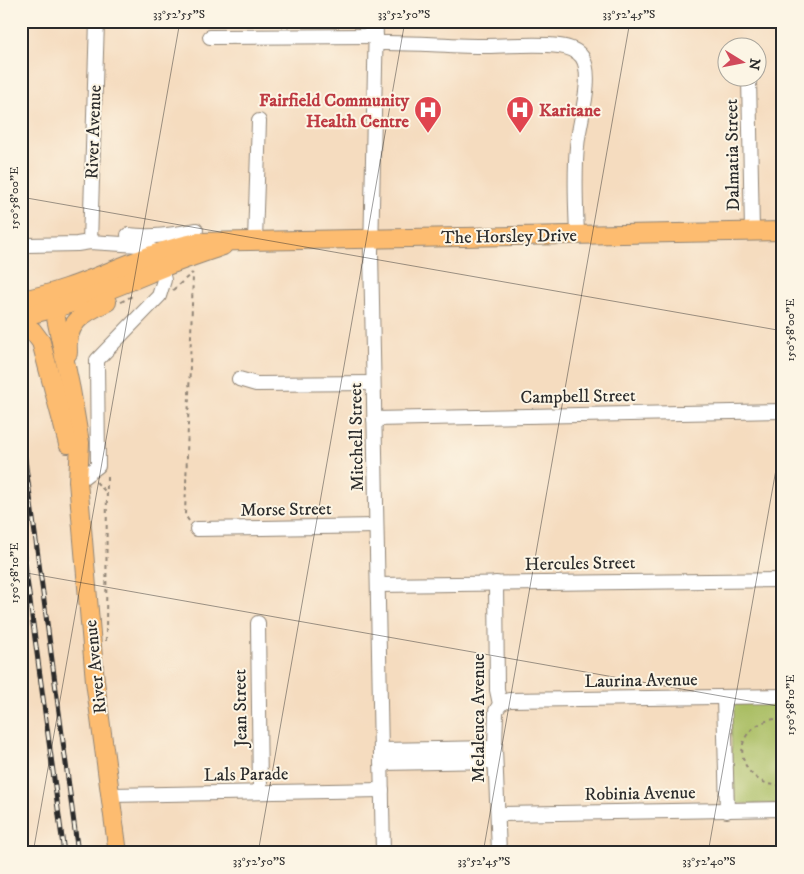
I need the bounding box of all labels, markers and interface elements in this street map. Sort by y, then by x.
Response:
text: 33°52'55"S [153,7,205,22]
text: 33°52'50"S [378,7,430,22]
text: 33°52'45"S [603,7,655,22]
north arrow [716,38,766,88]
text: N [744,57,764,72]
street label: River Avenue [81,84,107,180]
place label: Fairfield Community Health Centre [259,90,410,133]
hospital icon: Fairfield Community Health Centre [413,95,443,134]
hospital icon: Karitane [505,95,535,134]
street label: Dalmatia Street [721,99,745,211]
place label: Karitane [539,100,601,122]
text: 150°58'00"E [7,166,22,229]
street label: The Horsley Drive [441,225,577,249]
text: 150°58'00"E [783,298,798,361]
street label: Mitchell Street [345,382,369,491]
street label: Campbell Street [520,385,636,409]
street label: Morse Street [240,498,332,522]
text: 150°58'10"E [7,542,22,603]
street label: Hercules Street [525,552,636,576]
street label: River Avenue [80,619,112,715]
street label: Melaleuca Avenue [468,653,490,783]
street label: Jean Street [229,669,253,749]
street label: Laurina Avenue [584,669,698,693]
text: 150°58'10"E [783,674,798,735]
street label: Lals Parade [203,763,289,787]
street label: Robinia Avenue [584,782,696,806]
text: 33°52'50"S [233,854,285,869]
text: 33°52'45"S [458,854,510,869]
text: 33°52'40"S [682,854,736,869]

